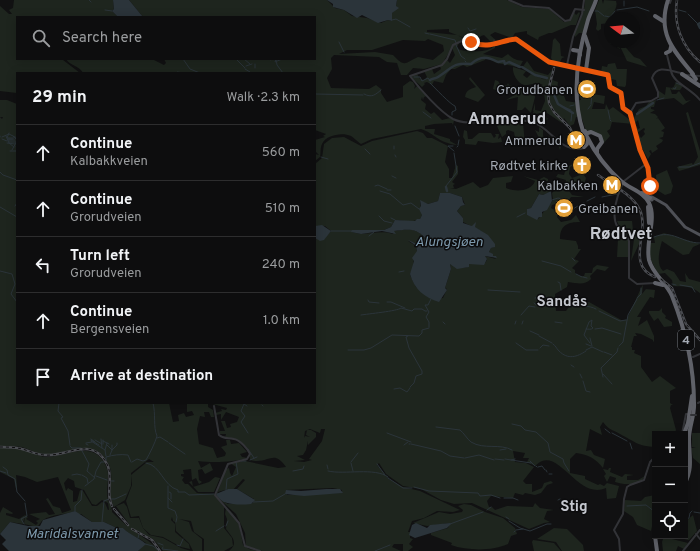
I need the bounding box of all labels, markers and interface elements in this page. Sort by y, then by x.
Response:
north arrow [604,12,640,48]
search box [16,16,316,60]
icon: search [30,27,52,49]
text: Search here [62,29,142,48]
route end [462,33,480,51]
sports icon: Grorudbanen [576,78,598,100]
place label: Grorudbanen [496,83,573,99]
text: 29 min [32,87,87,109]
text: Walk · 2.3 km [226,90,300,106]
district label: Ammerud [468,109,546,131]
metro station icon: Ammerud [565,129,587,151]
place label: Ammerud [504,134,562,150]
text: Continue [70,135,132,154]
icon: ahead [32,142,54,164]
text: 560 m [262,145,300,161]
text: Kalbakkveien [70,154,148,170]
church icon: Rødtvet kirke [571,154,593,176]
place label: Rødtvet kirke [490,159,568,175]
metro station icon: Kalbakken [601,174,623,196]
route start [641,177,659,195]
place label: Kalbakken [537,179,598,195]
text: Continue [70,191,132,210]
sports icon: Greibanen [553,197,575,219]
icon: ahead [32,198,54,220]
text: 510 m [265,201,300,217]
place label: Greibanen [578,202,638,218]
text: Grorudveien [70,210,142,226]
district label: Rødtvet [590,224,652,246]
water label: Alungsjøen [415,234,483,251]
text: Turn left [70,247,130,266]
icon: left [32,254,54,276]
text: 240 m [262,257,300,273]
text: Grorudveien [70,266,142,282]
district label: Sandås [537,293,588,312]
text: Continue [70,303,132,322]
icon: ahead [32,310,54,332]
text: 1.0 km [263,313,300,329]
text: Bergensveien [70,322,149,338]
road number: 4 [678,330,694,350]
icon: arrive [32,366,54,388]
text: Arrive at destination [70,367,213,386]
map controls [652,431,688,539]
button: + [652,431,688,467]
button: − [652,467,688,503]
district label: Stig [560,498,588,517]
button: locate [652,503,688,539]
water label: Maridalsvannet [26,526,119,543]

